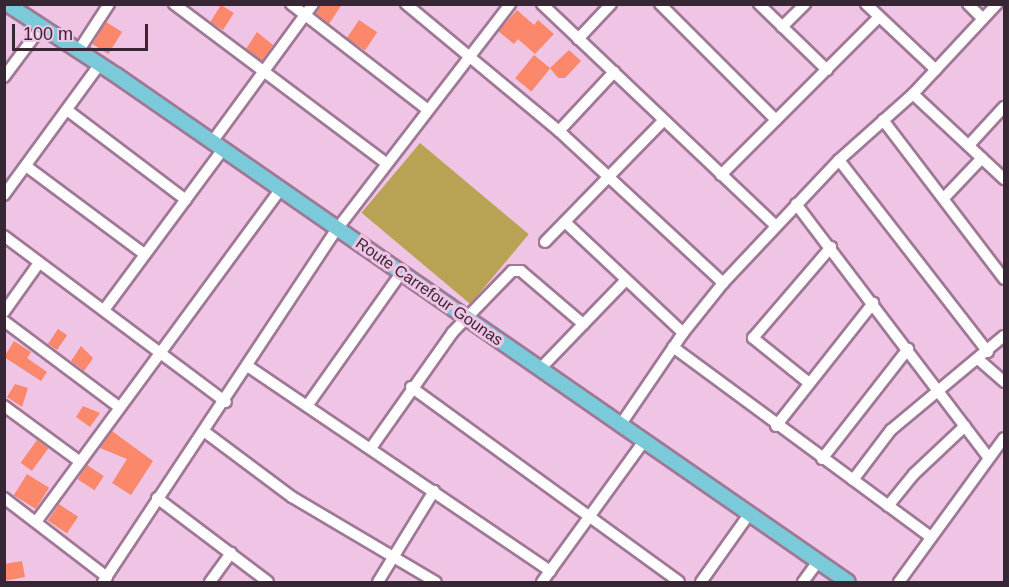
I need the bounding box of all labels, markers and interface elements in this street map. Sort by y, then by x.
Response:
scale bar [15,12,152,50]
text: 100 m [23,24,73,44]
street label: Route Carrefour Gounas [352,234,506,350]

